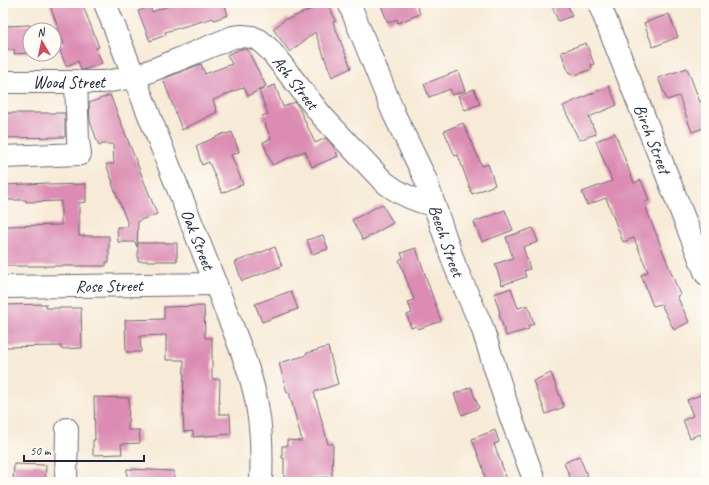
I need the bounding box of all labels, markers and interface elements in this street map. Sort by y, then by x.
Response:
north arrow [22,22,62,62]
text: N [36,24,47,40]
street label: Ash Street [268,51,325,115]
street label: Wood Street [33,72,107,93]
street label: Birch Street [629,101,677,179]
street label: Beech Street [424,202,470,282]
street label: Oak Street [177,206,220,275]
street label: Rose Street [75,275,145,296]
scale bar [24,437,144,463]
text: 50 m [30,443,52,459]

